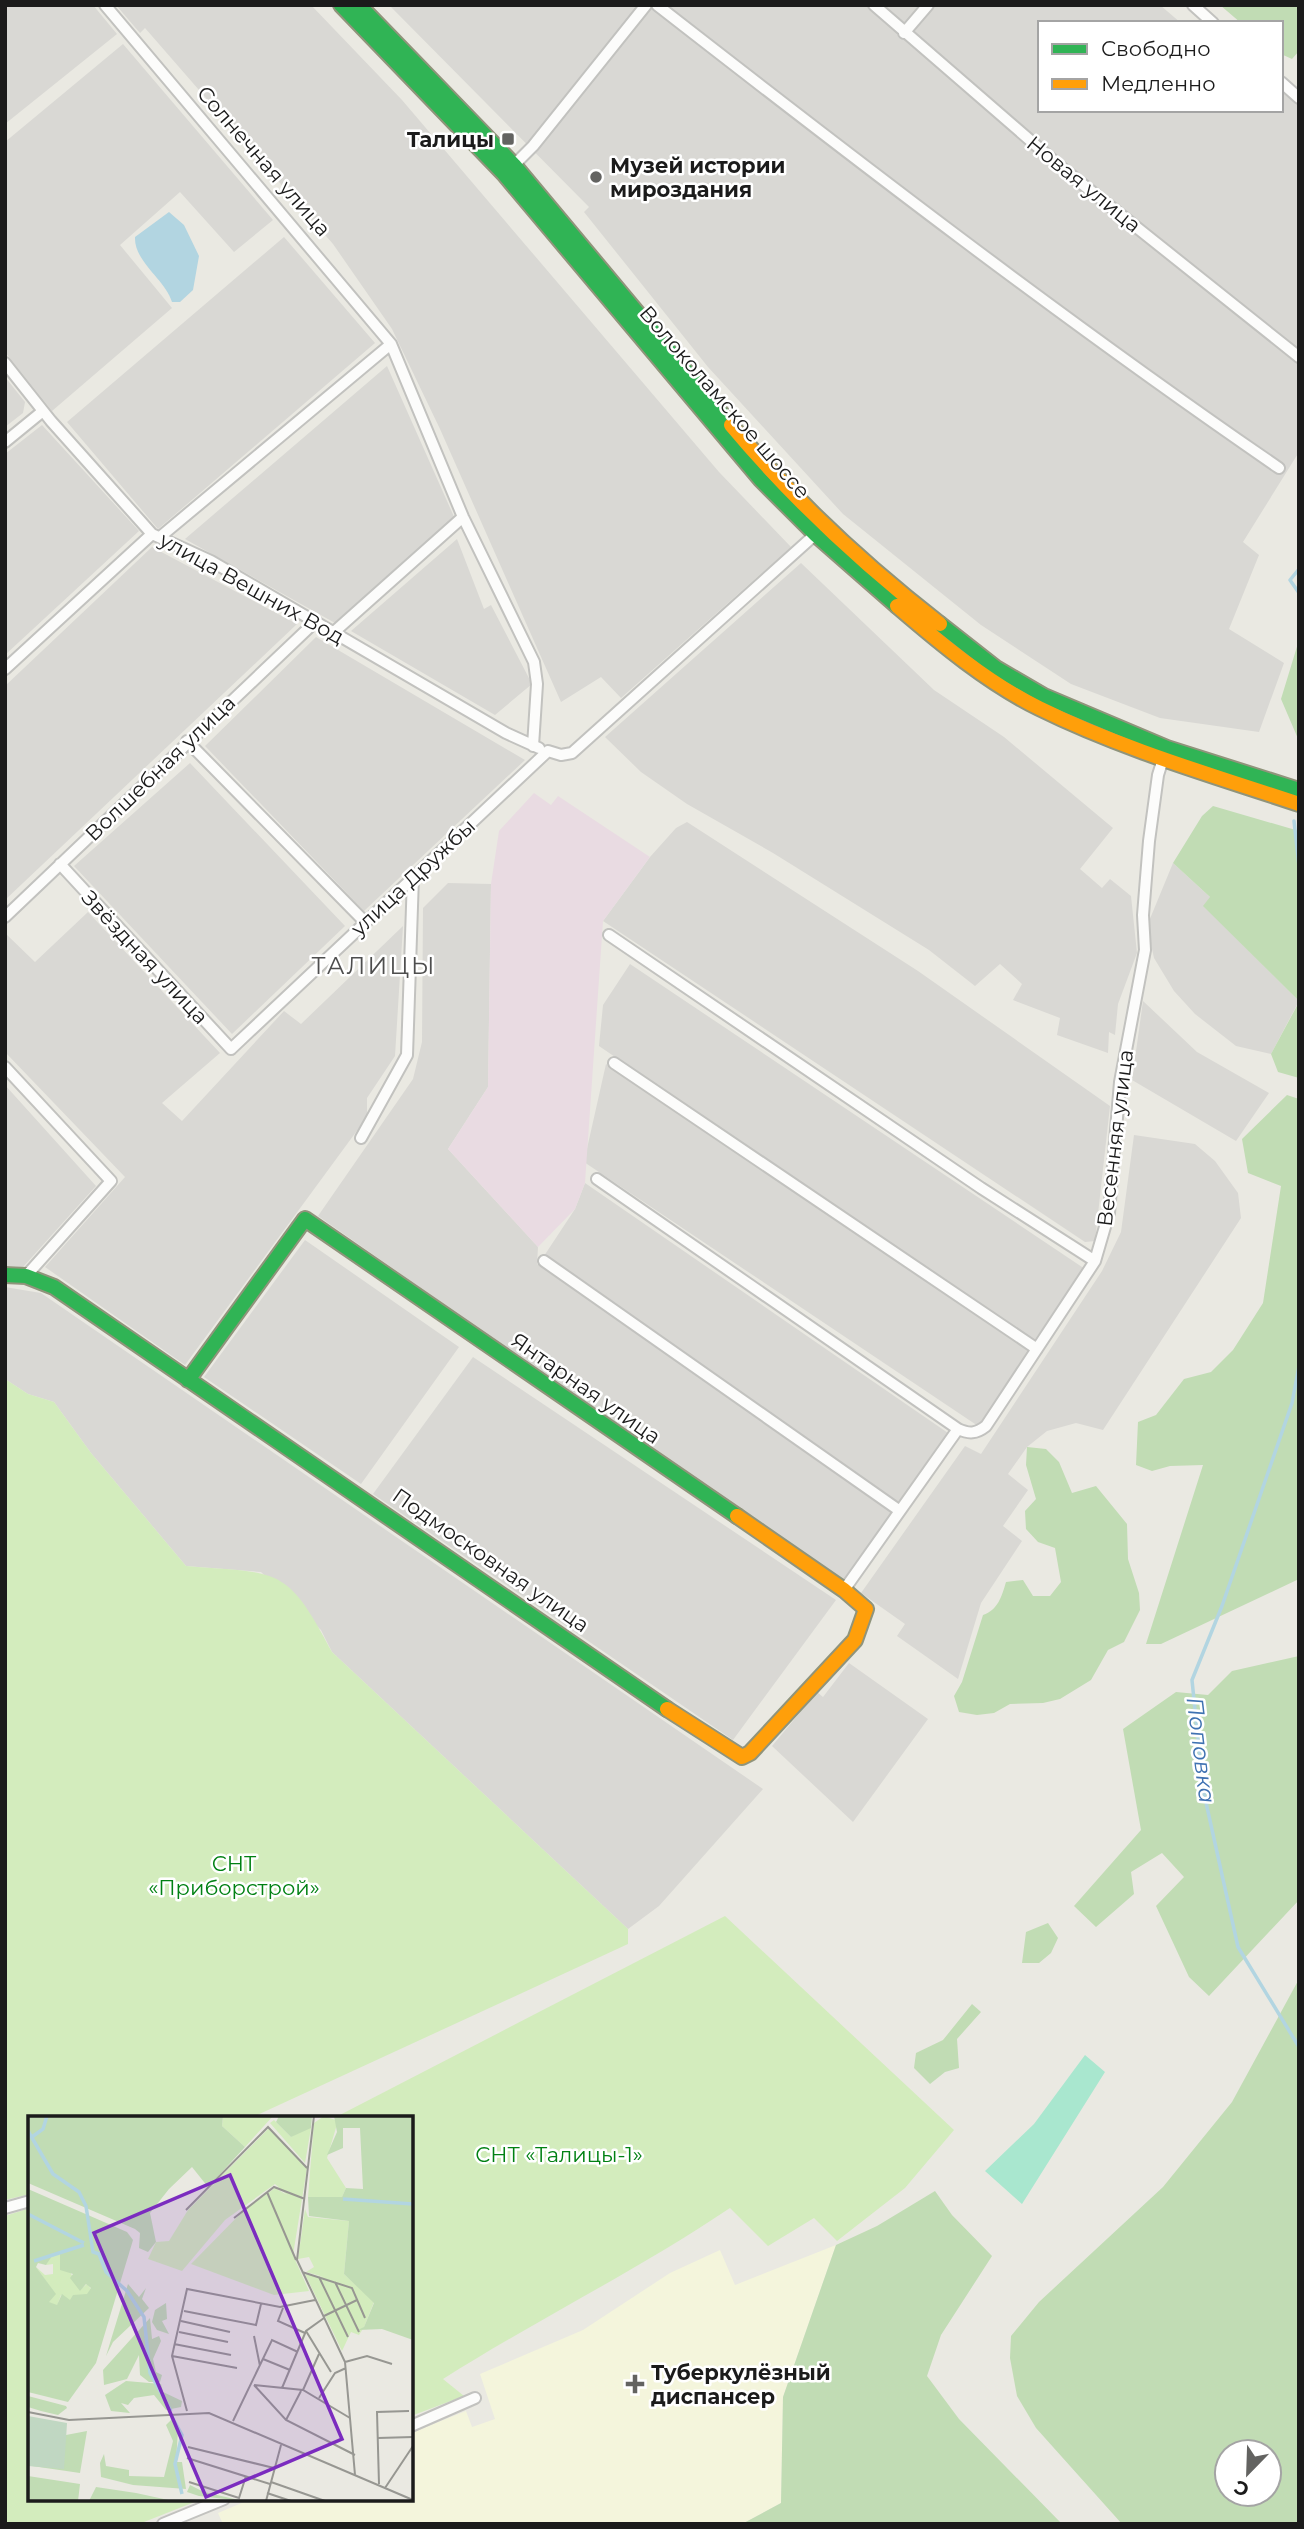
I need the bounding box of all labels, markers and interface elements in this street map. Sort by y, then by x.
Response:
legend [1038,21,1283,112]
text: Свободно [1101,36,1211,61]
text: Медленно [1101,71,1216,96]
street label: Солнечная улица [192,81,336,241]
place label: Талицы [407,127,494,152]
street label: Новая улица [1022,130,1146,238]
marker: Талицы [500,131,516,147]
place label: Музей истории мироздания [610,153,786,202]
marker: Музей истории мироздания [588,169,604,185]
street label: Волоколамское шоссе [634,300,816,504]
street label: улица Вешних Вод [154,526,349,649]
street label: Волшебная улица [80,690,240,846]
street label: улица Дружбы [345,813,480,942]
street label: Звёздная улица [77,885,213,1029]
district label: ТАЛИЦЫ [311,951,437,980]
street label: Весенняя улица [1092,1048,1138,1228]
street label: Янтарная улица [507,1327,665,1449]
street label: Подмосковная улица [388,1483,594,1637]
water label: Поповка [1181,1695,1221,1805]
park label: СНТ «Приборстрой» [148,1851,320,1900]
inset map [28,2116,413,2501]
park label: СНТ «Талицы-1» [475,2142,643,2167]
place label: Туберкулёзный диспансер [651,2360,831,2409]
marker: Туберкулёзный диспансер [625,2374,645,2394]
north arrow [1213,2438,1283,2508]
text: С [1231,2475,1252,2501]

